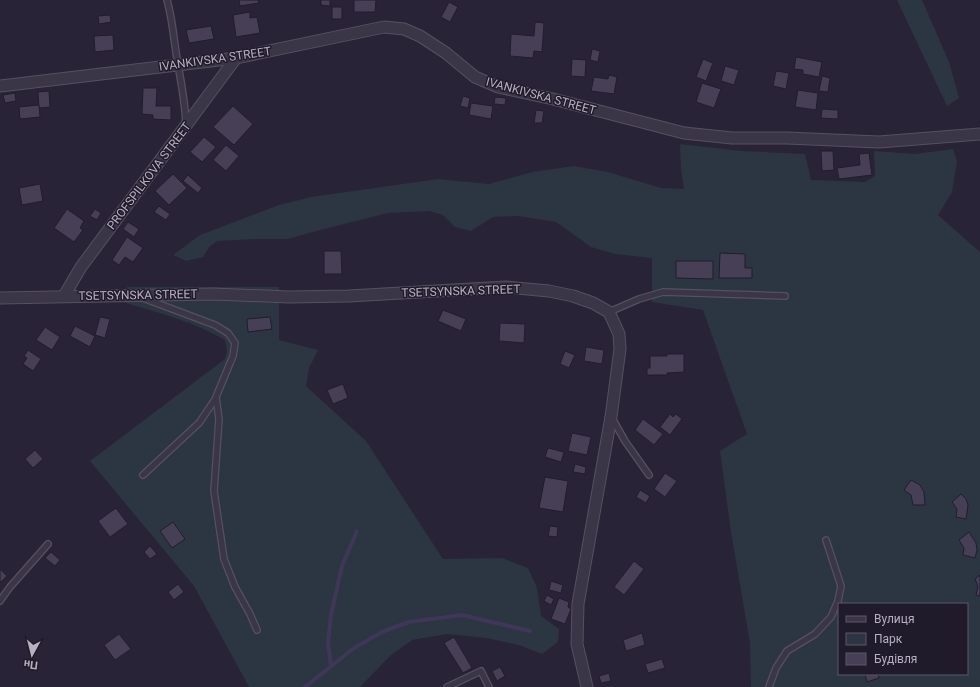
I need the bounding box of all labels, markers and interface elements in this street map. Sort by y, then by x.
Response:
street label: IVANKIVSKA STREET [158,44,272,74]
street label: IVANKIVSKA STREET [484,75,598,117]
street label: PROFSPILKOVA STREET [104,120,194,232]
street label: TSETSYNSKA STREET [401,282,521,300]
street label: TSETSYNSKA STREET [78,287,198,303]
legend [838,603,968,675]
text: Вулиця [874,612,915,626]
text: Парк [874,632,903,646]
north arrow [12,635,52,675]
text: Будівля [874,652,917,666]
text: Пн [23,657,39,672]

